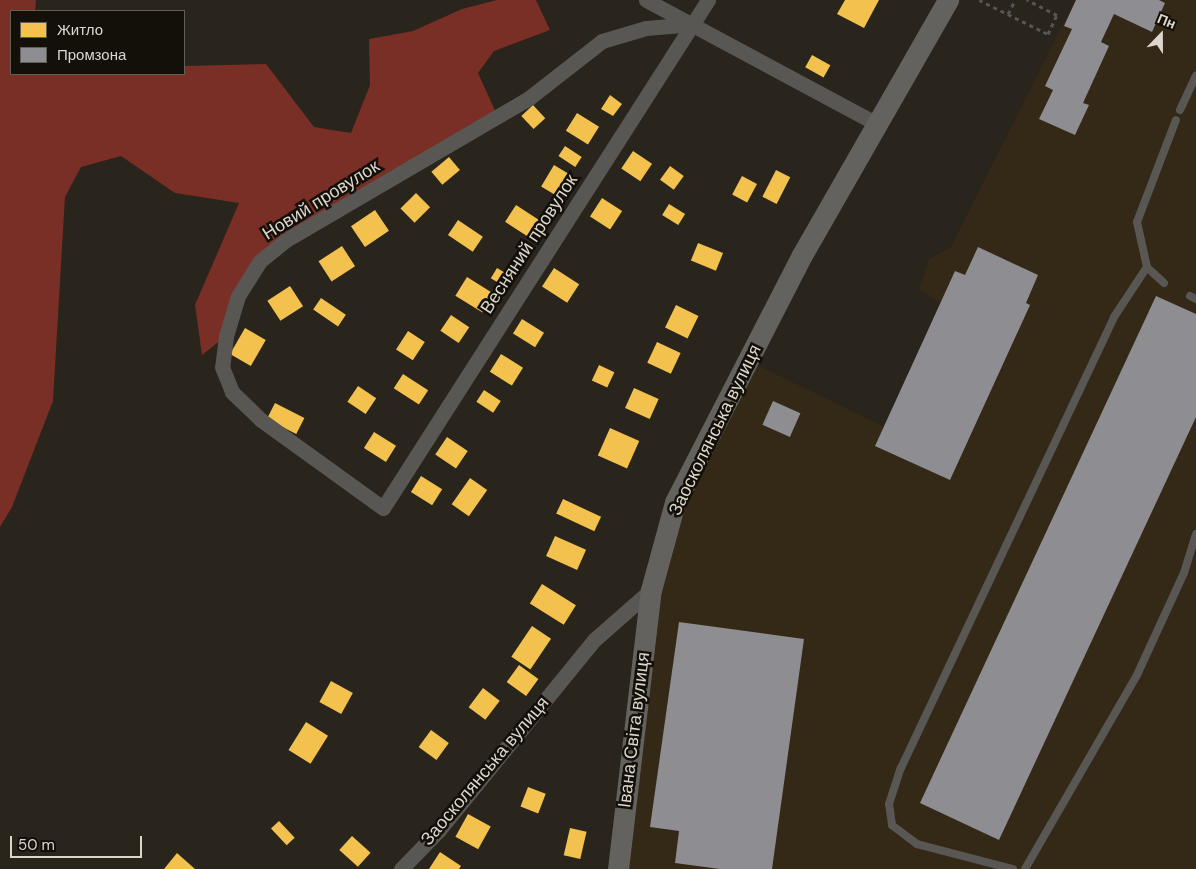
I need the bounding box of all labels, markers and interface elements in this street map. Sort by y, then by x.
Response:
text: Пн [1155,9,1179,33]
legend [10,10,185,75]
north arrow [1136,10,1186,60]
text: Житло [57,20,103,40]
text: Промзона [57,45,126,65]
street label: Новий провулок [259,155,383,245]
street label: Весняний провулок [476,170,582,318]
street label: Заосколянська вулиця [664,341,766,519]
street label: Івана Світа вулиця [614,651,654,809]
street label: Заосколянська вулиця [416,692,554,850]
scale bar [12,826,145,858]
text: 50 m [18,835,55,855]

